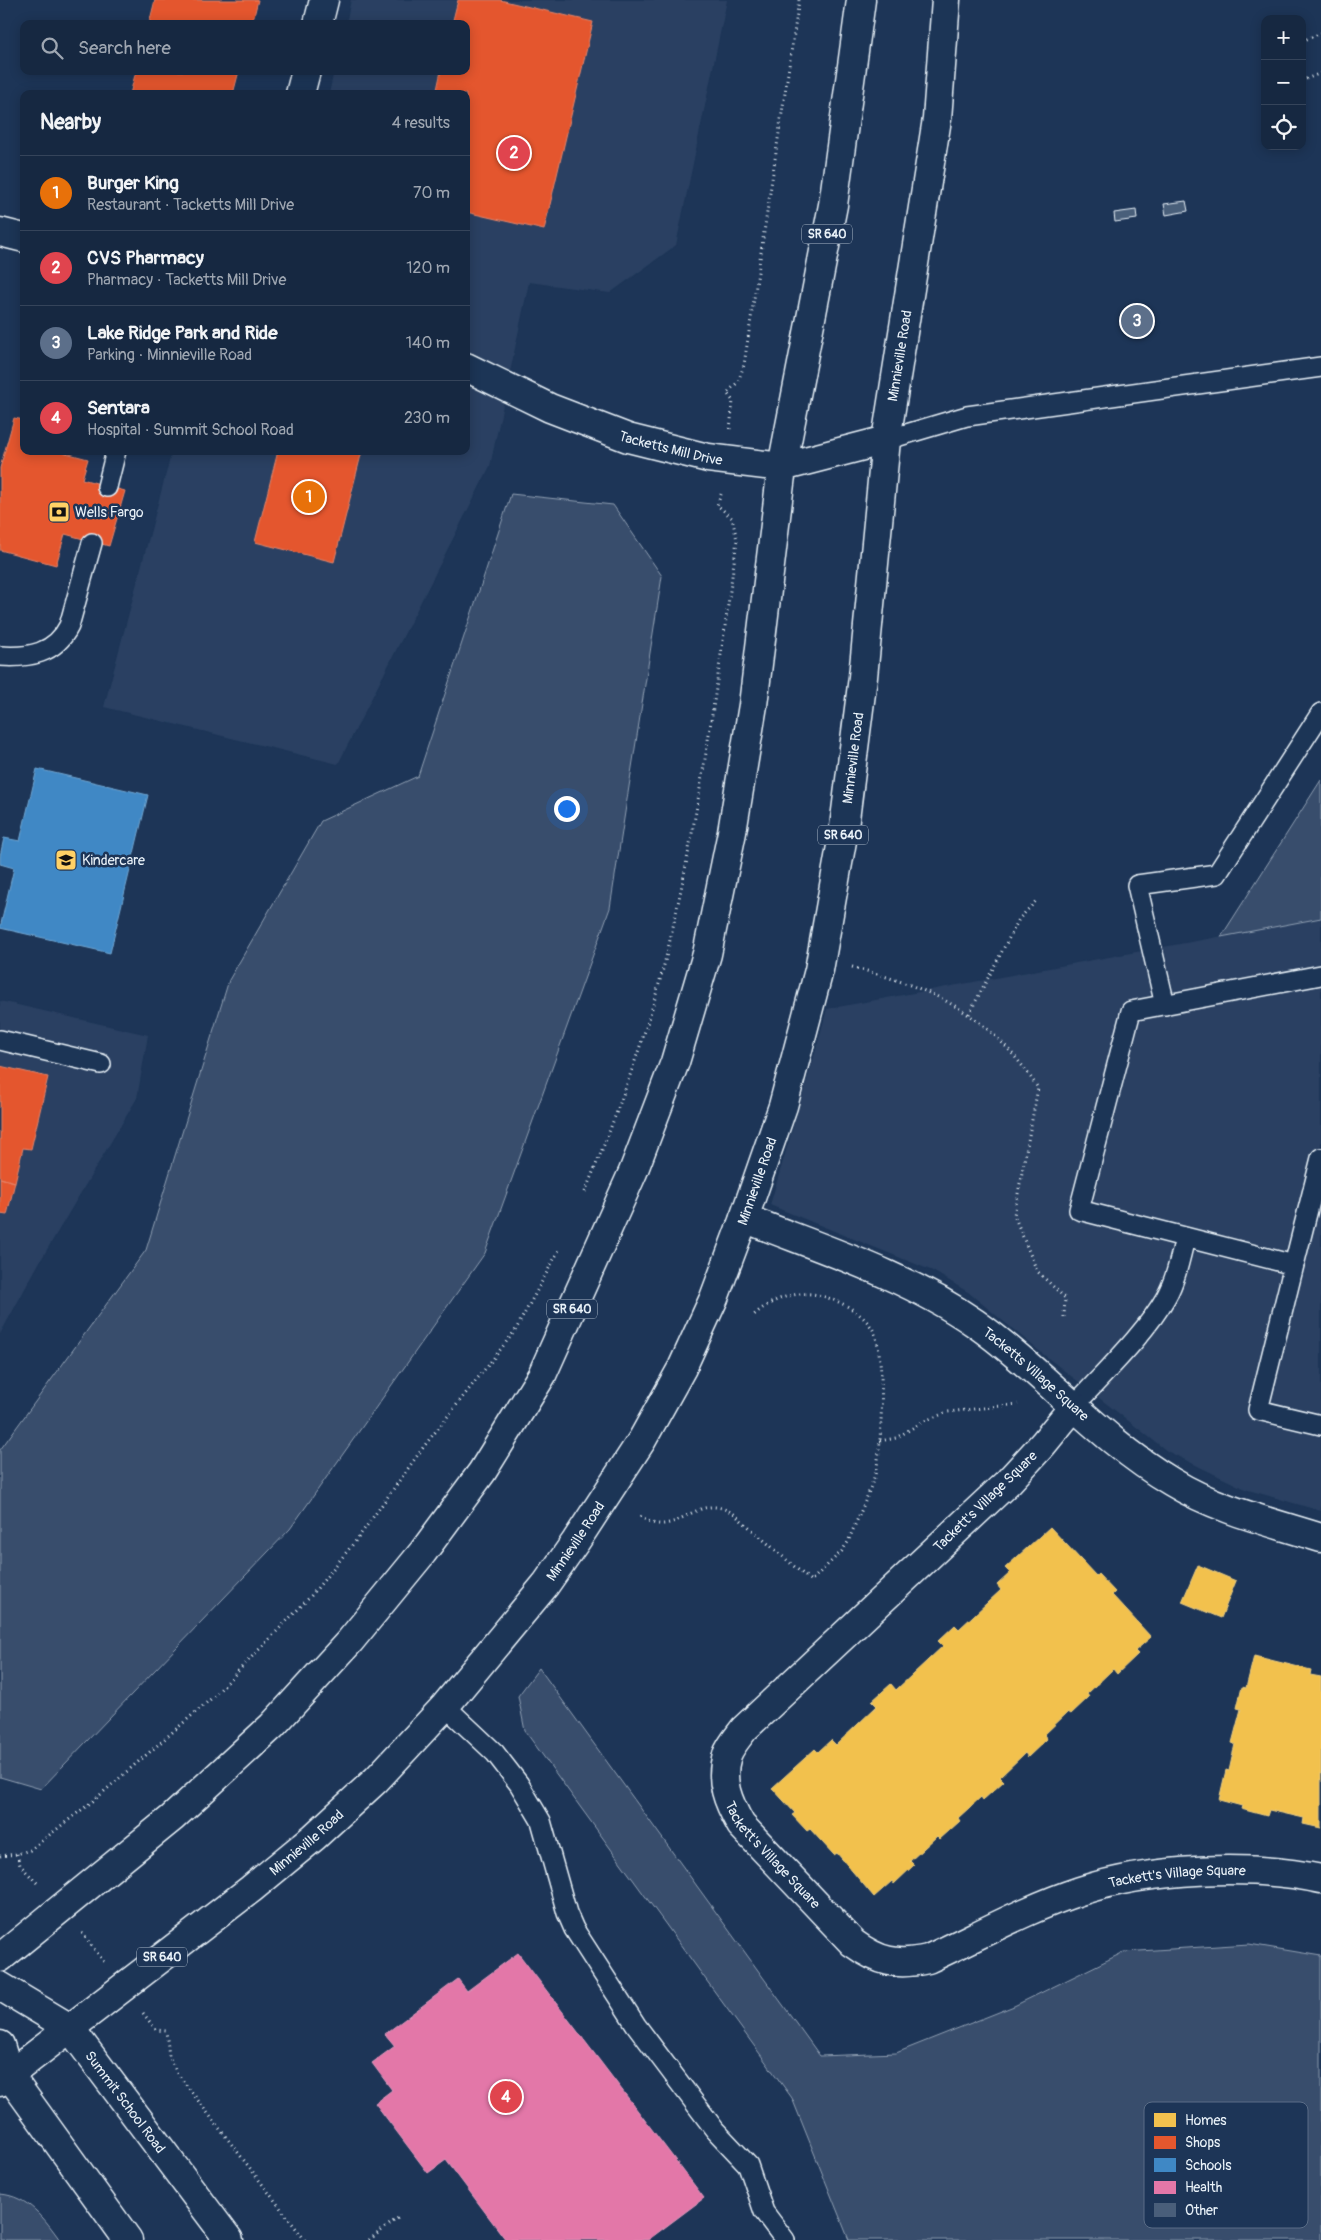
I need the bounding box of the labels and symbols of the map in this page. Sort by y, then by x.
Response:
pin: 2 [498,134,530,172]
road number: SR 640 [802,224,852,243]
pin: 3 [1121,302,1153,340]
street label: Minnieville Road [884,309,916,403]
street label: Tacketts Mill Drive [616,427,724,469]
pin: 1 [293,478,325,516]
bank icon: Wells Fargo [47,500,71,524]
place label: Wells Fargo [75,504,144,521]
street label: Minnieville Road [839,711,867,805]
your location [554,796,580,822]
road number: SR 640 [818,826,868,844]
school or university icon: Kindercare [54,848,78,872]
place label: Kindercare [82,852,145,869]
street label: Minnieville Road [734,1135,781,1228]
road number: SR 640 [547,1300,597,1318]
street label: Tacketts Village Square [979,1324,1092,1425]
street label: Tackett's Village Square [930,1447,1041,1555]
street label: Minnieville Road [543,1498,609,1584]
street label: Tackett's Village Square [721,1799,824,1912]
street label: Minnieville Road [266,1806,347,1879]
street label: Tackett's Village Square [1107,1862,1246,1892]
road number: SR 640 [137,1948,187,1966]
street label: Summit School Road [81,2048,169,2157]
pin: 4 [490,2078,522,2116]
legend [1144,2102,1308,2228]
text: Homes [1185,2112,1227,2129]
text: Shops [1185,2134,1221,2151]
text: Schools [1185,2157,1232,2174]
text: Health [1185,2179,1222,2196]
text: Other [1185,2202,1218,2219]

